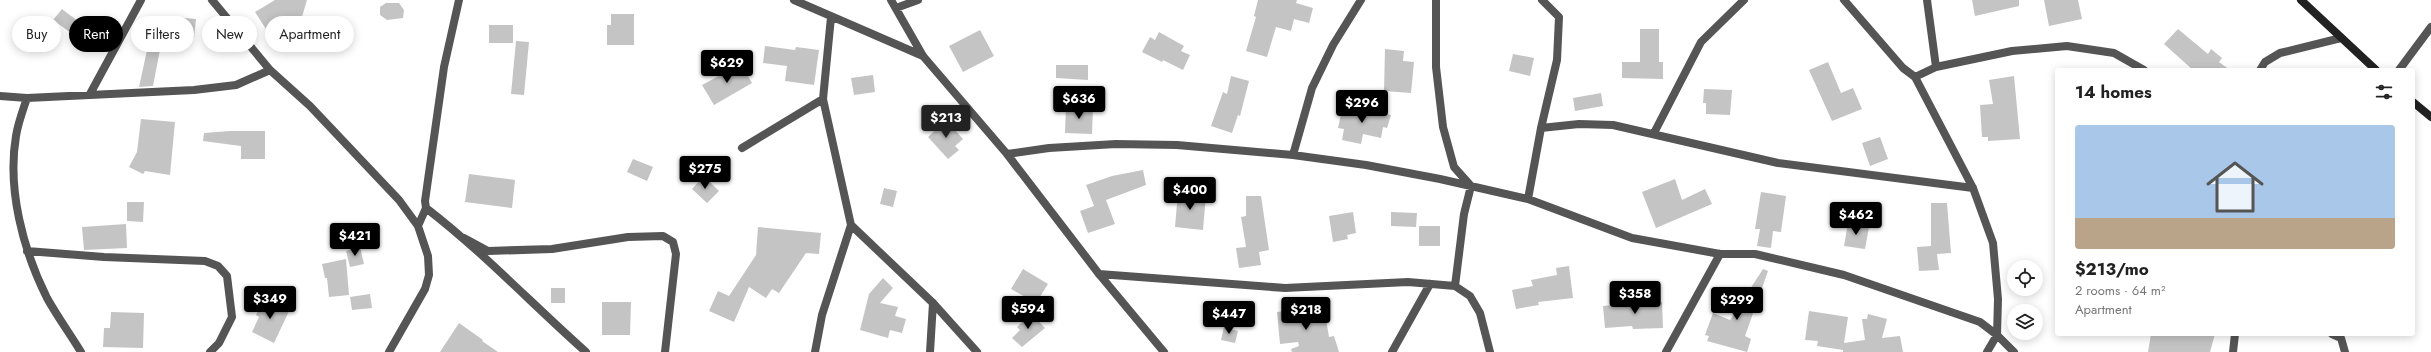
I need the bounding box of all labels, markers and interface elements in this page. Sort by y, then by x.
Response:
chip: Buy [12,16,61,52]
chip: Rent [69,16,123,52]
chip: Filters [131,16,194,52]
chip: New [202,16,257,52]
chip: Apartment [265,16,354,52]
pin: $629 [703,50,751,84]
text: $629 [710,53,744,72]
text: 14 homes [2075,80,2152,104]
icon: filters [2373,81,2395,103]
pin: $636 [1055,86,1103,120]
text: $636 [1062,89,1096,108]
pin: $296 [1338,90,1386,124]
text: $296 [1345,93,1379,112]
pin: $213 [922,105,970,139]
text: $213 [930,108,962,127]
icon: home [2199,151,2271,223]
pin: $275 [681,156,729,190]
text: $275 [689,159,721,178]
pin: $400 [1166,177,1214,211]
text: $400 [1173,180,1207,199]
pin: $462 [1832,202,1880,236]
text: $462 [1839,205,1873,224]
pin: $421 [331,223,379,257]
text: $421 [339,226,371,245]
text: $213/mo [2075,257,2149,281]
map controls [2007,260,2043,340]
button: locate [2007,260,2043,296]
pin: $358 [1611,281,1659,315]
text: 2 rooms · 64 m² [2075,281,2165,300]
text: $358 [1619,284,1651,303]
pin: $349 [246,286,294,320]
pin: $299 [1713,287,1761,321]
text: $349 [253,289,287,308]
text: $299 [1720,290,1754,309]
pin: $594 [1004,296,1052,330]
pin: $218 [1282,297,1330,331]
text: $594 [1011,299,1045,318]
text: $218 [1290,300,1322,319]
text: Apartment [2075,300,2132,319]
pin: $447 [1205,301,1253,335]
text: $447 [1212,304,1246,323]
button: layers [2007,304,2043,340]

